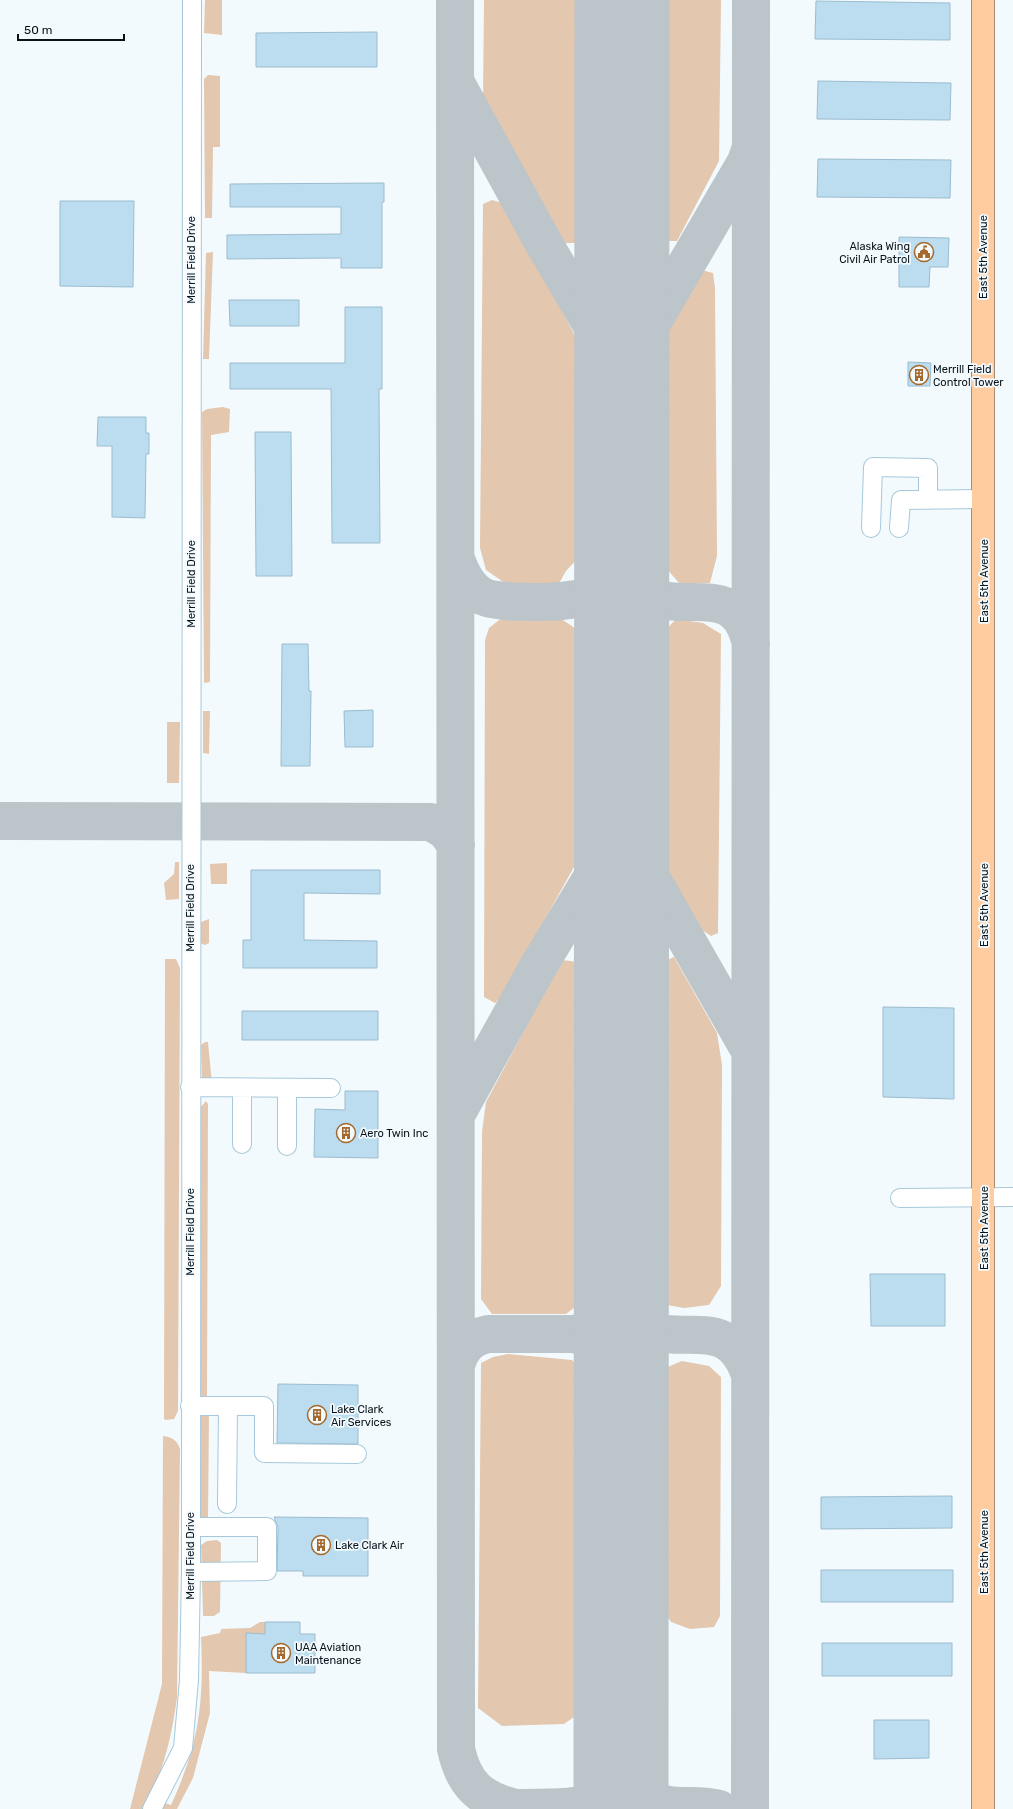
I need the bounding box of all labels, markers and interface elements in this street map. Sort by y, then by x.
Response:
scale bar [18,16,124,42]
text: 50 m [24,23,52,37]
street label: East 5th Avenue [977,215,990,299]
street label: Merrill Field Drive [185,216,198,304]
place label: Alaska Wing Civil Air Patrol [839,240,910,266]
public building icon: Alaska Wing Civil Air Patrol [913,241,935,263]
place label: Merrill Field Control Tower [933,363,1004,389]
building icon: Merrill Field Control Tower [908,364,930,386]
street label: East 5th Avenue [978,539,991,623]
street label: Merrill Field Drive [185,540,198,628]
street label: East 5th Avenue [978,863,991,947]
street label: Merrill Field Drive [184,864,197,952]
building icon: Aero Twin Inc [335,1122,357,1144]
place label: Aero Twin Inc [360,1127,428,1140]
street label: East 5th Avenue [978,1186,991,1270]
street label: Merrill Field Drive [184,1188,197,1276]
place label: Lake Clark Air Services [331,1403,392,1429]
building icon: Lake Clark Air Services [306,1404,328,1426]
street label: East 5th Avenue [978,1510,991,1594]
street label: Merrill Field Drive [184,1512,197,1600]
building icon: Lake Clark Air [310,1534,332,1556]
place label: Lake Clark Air [335,1539,405,1552]
place label: UAA Aviation Maintenance [295,1641,361,1667]
building icon: UAA Aviation Maintenance [270,1642,292,1664]

